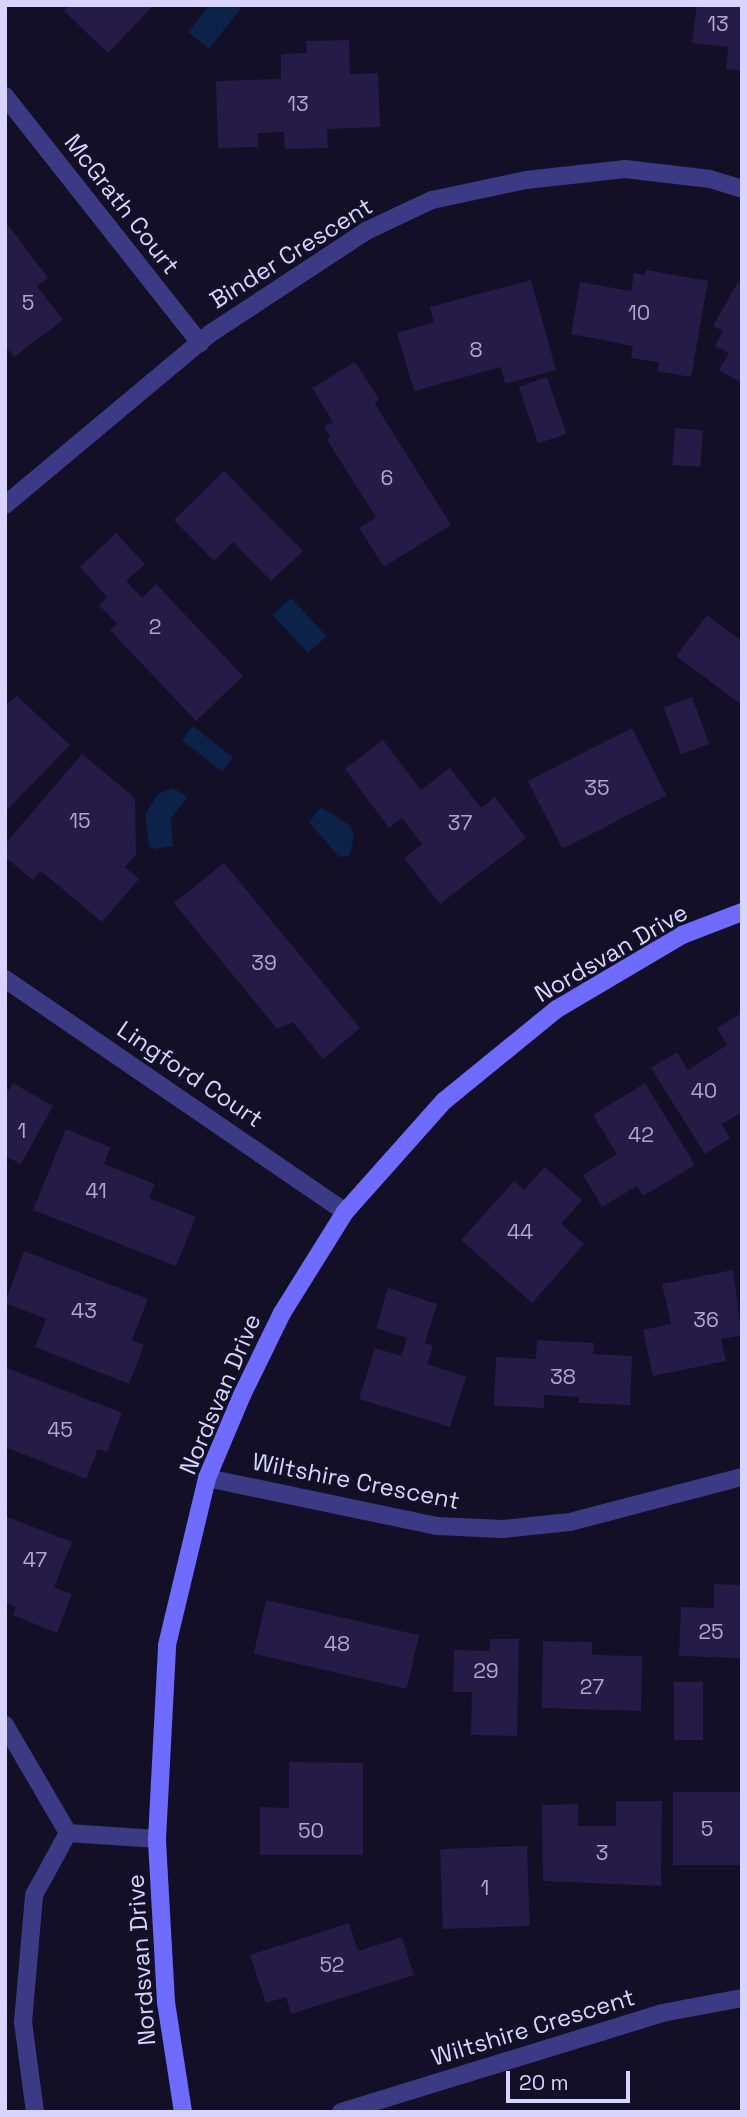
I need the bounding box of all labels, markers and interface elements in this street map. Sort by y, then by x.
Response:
house number: 13 [707,11,729,37]
house number: 13 [287,91,309,117]
street label: McGrath Court [58,128,186,280]
street label: Binder Crescent [204,191,378,315]
house number: 5 [22,290,34,316]
house number: 10 [628,300,650,326]
house number: 8 [469,337,483,363]
house number: 6 [381,465,393,491]
house number: 2 [149,614,161,640]
house number: 35 [584,775,610,801]
house number: 15 [69,808,91,834]
house number: 37 [448,810,472,836]
street label: Nordsvan Drive [529,898,693,1008]
house number: 39 [251,950,277,976]
street label: Lingford Court [112,1015,268,1133]
house number: 40 [691,1078,717,1104]
house number: 1 [18,1118,26,1144]
house number: 42 [628,1122,654,1148]
house number: 41 [85,1178,107,1204]
house number: 44 [507,1219,533,1245]
house number: 43 [71,1298,97,1324]
house number: 36 [693,1307,719,1333]
street label: Nordsvan Drive [173,1309,267,1479]
house number: 38 [550,1364,576,1390]
house number: 45 [47,1417,73,1443]
street label: Wiltshire Crescent [250,1447,462,1515]
house number: 47 [23,1547,47,1573]
house number: 25 [698,1619,724,1645]
house number: 48 [324,1631,350,1657]
house number: 29 [473,1658,499,1684]
house number: 27 [580,1674,604,1700]
house number: 5 [701,1816,713,1842]
house number: 50 [298,1818,324,1844]
house number: 3 [596,1840,608,1866]
street label: Nordsvan Drive [121,1873,161,2047]
house number: 1 [481,1875,489,1901]
house number: 52 [319,1952,345,1978]
street label: Wiltshire Crescent [428,1982,638,2072]
scale bar [509,2058,633,2102]
text: 20 m [519,2069,569,2096]

